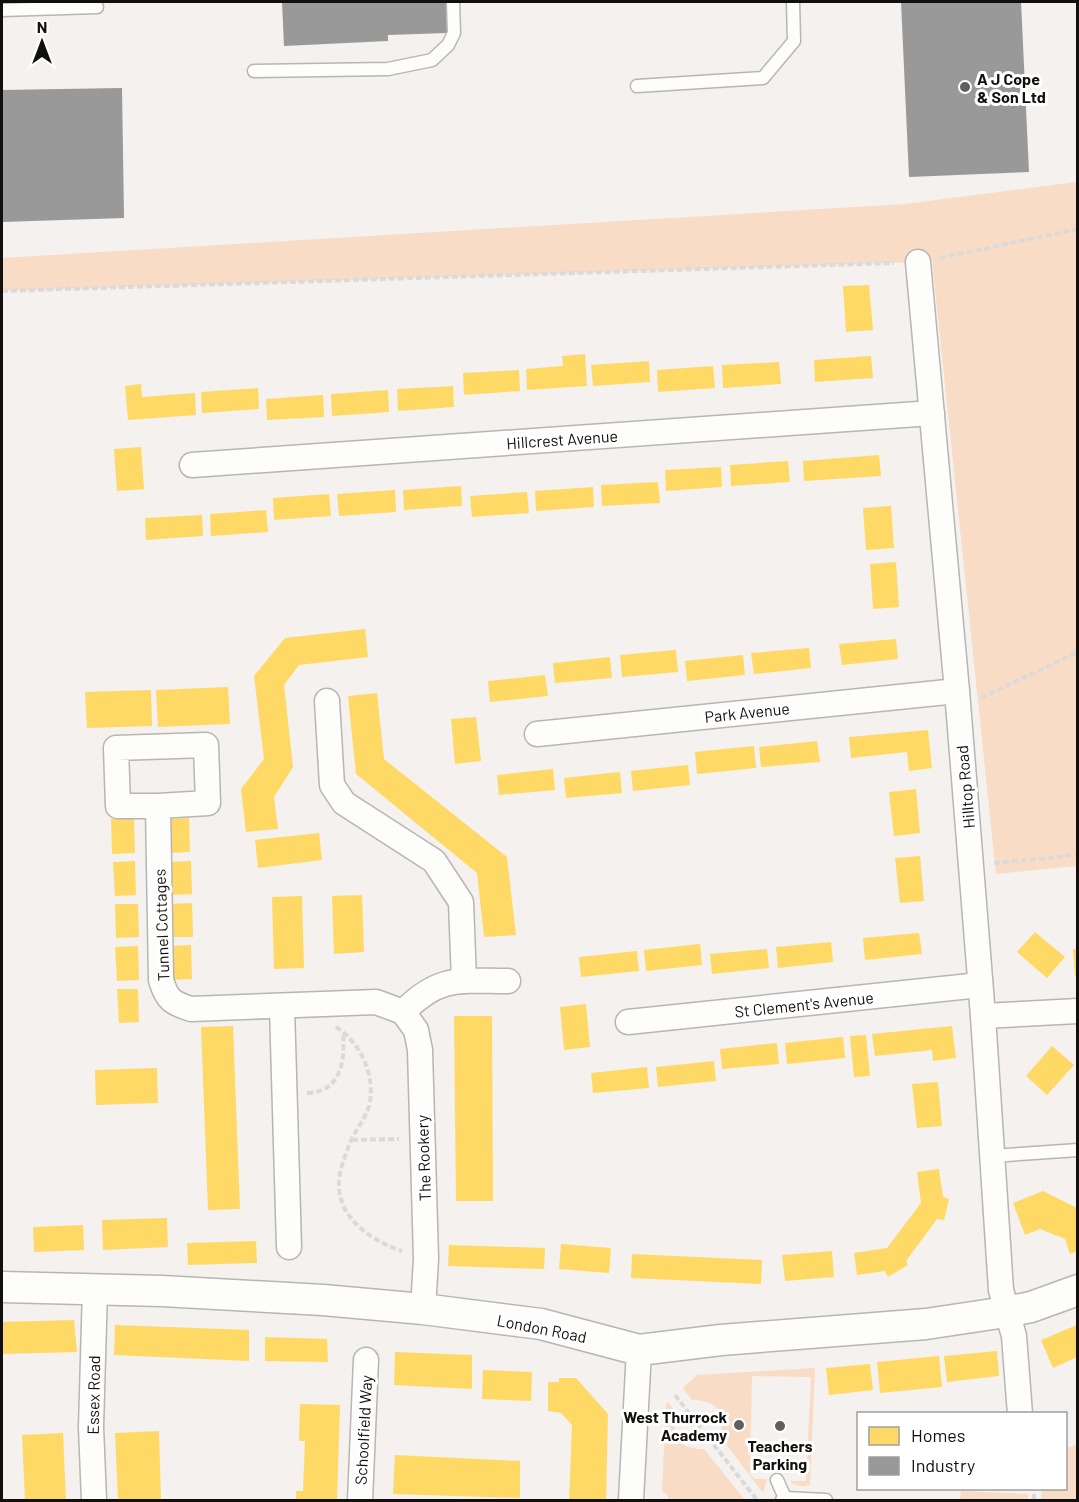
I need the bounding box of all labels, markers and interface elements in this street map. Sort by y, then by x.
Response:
north arrow [12,12,72,72]
text: N [37,17,47,36]
place label: A J Cope & Son Ltd [977,69,1046,106]
marker: A J Cope & Son Ltd [958,80,972,94]
street label: Hillcrest Avenue [506,426,618,452]
street label: Park Avenue [703,698,791,726]
street label: Hilltop Road [952,745,978,829]
street label: Tunnel Cottages [150,869,172,981]
street label: St Clement's Avenue [733,987,875,1021]
street label: The Rookery [412,1114,434,1202]
street label: London Road [496,1310,588,1346]
street label: Essex Road [83,1355,103,1435]
street label: Schoolfield Way [351,1374,375,1485]
place label: West Thurrock Academy [623,1407,727,1444]
legend [857,1412,1067,1490]
marker: West Thurrock Academy [732,1418,746,1432]
marker: Teachers Parking [773,1419,787,1433]
text: Homes [911,1424,965,1446]
place label: Teachers Parking [747,1436,813,1473]
text: Industry [911,1454,975,1476]

